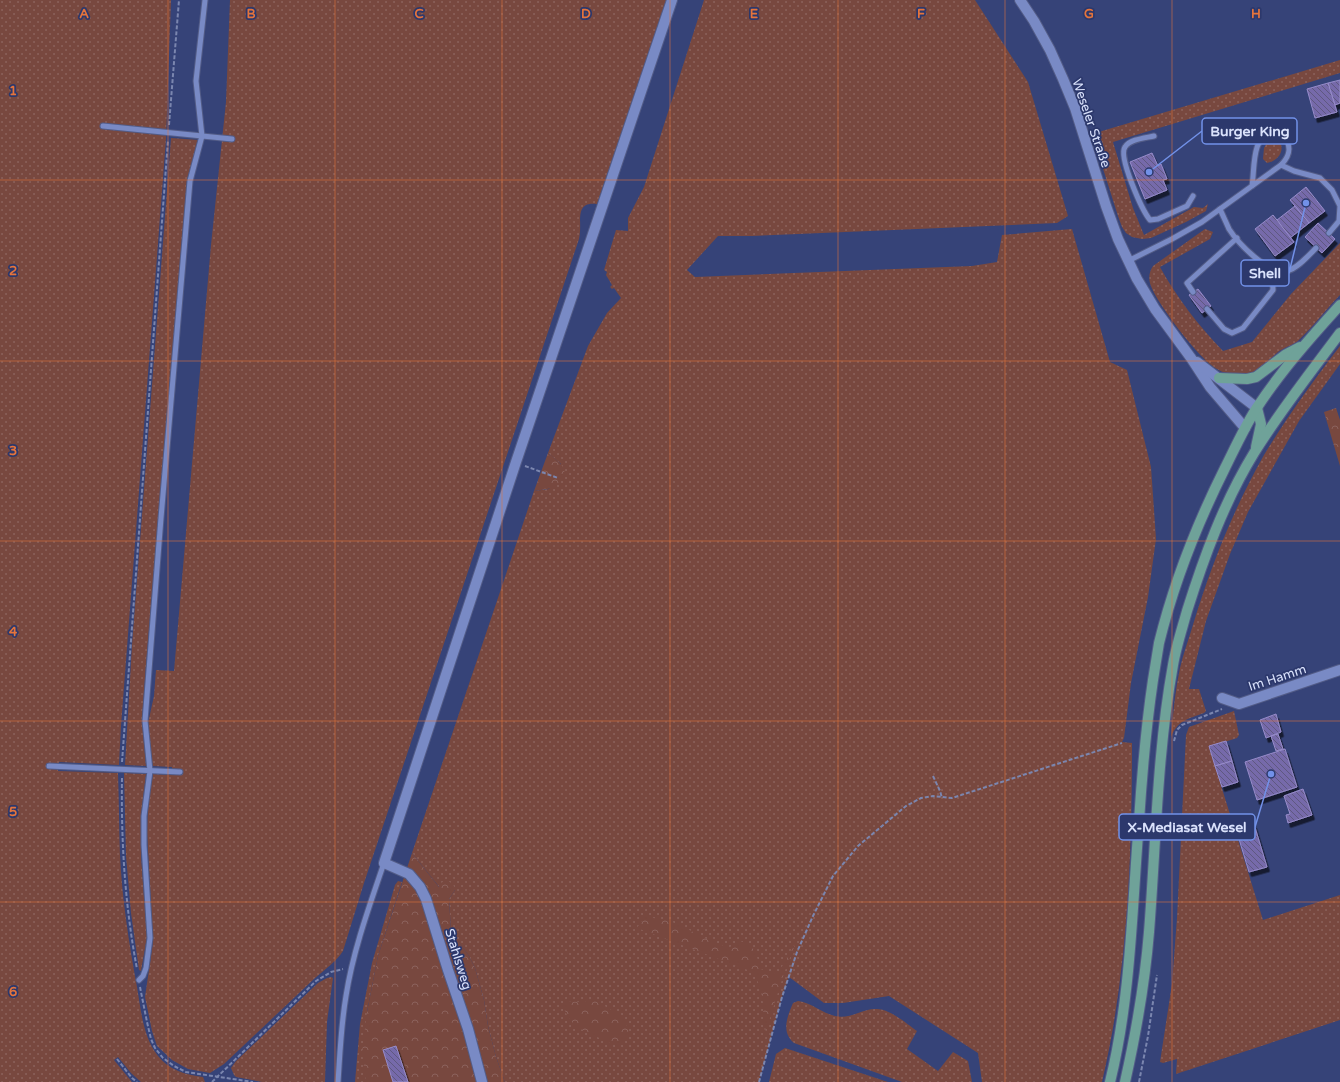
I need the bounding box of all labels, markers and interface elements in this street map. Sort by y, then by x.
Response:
text: A [79,6,89,22]
text: B [246,6,256,22]
text: C [414,6,424,22]
text: D [581,6,591,22]
text: E [750,6,758,22]
text: F [917,6,925,22]
text: G [1084,6,1094,22]
text: H [1251,6,1261,22]
street label: Weseler Straße [1068,77,1114,170]
text: 1 [9,83,17,99]
callout: Burger King [1202,118,1297,144]
text: Burger King [1210,123,1290,140]
callout: Shell [1241,260,1289,286]
text: 2 [9,263,17,279]
text: Shell [1249,265,1281,282]
text: 3 [9,443,17,459]
text: 4 [9,624,18,640]
street label: Im Hamm [1246,661,1308,695]
text: 5 [9,804,17,820]
callout: X-Mediasat Wesel [1119,814,1255,840]
text: X-Mediasat Wesel [1127,819,1247,836]
street label: Stahlsweg [441,927,475,992]
text: 6 [9,984,17,1000]

